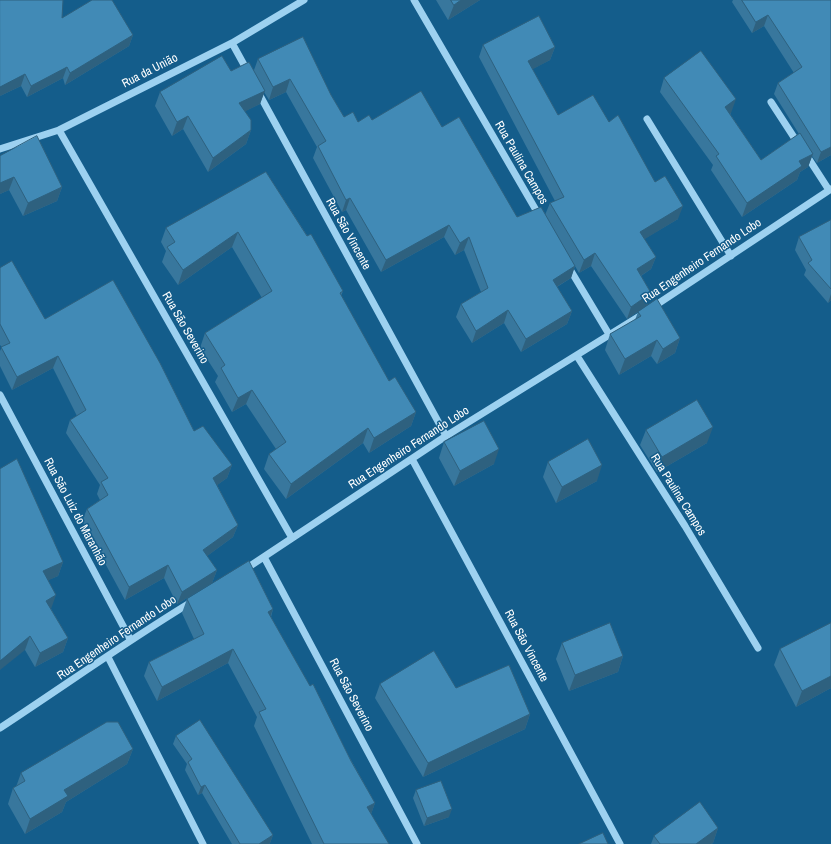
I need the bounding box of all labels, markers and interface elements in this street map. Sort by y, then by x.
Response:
street label: Rua da União [120,51,180,91]
street label: Rua Paulina Campos [491,119,551,207]
street label: Rua São Vincente [322,196,374,272]
street label: Rua Engenheiro Fernando Lobo [640,216,764,306]
street label: Rua São Severino [159,290,211,366]
street label: Rua Engenheiro Fernando Lobo [346,404,472,492]
street label: Rua Paulina Campos [647,452,709,538]
street label: Rua São Luiz do Maranhão [40,455,110,569]
street label: Rua Engenheiro Fernando Lobo [55,593,179,683]
street label: Rua São Vincente [501,607,551,685]
street label: Rua São Severino [326,656,376,734]

